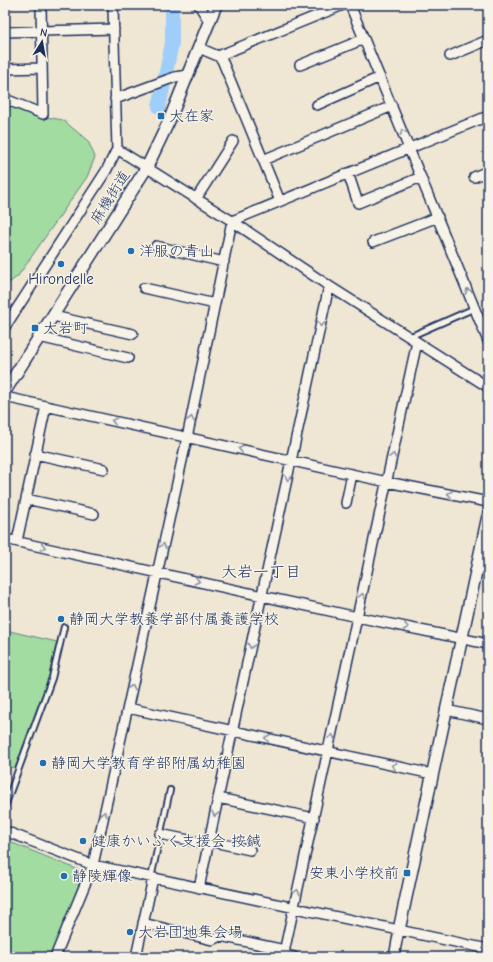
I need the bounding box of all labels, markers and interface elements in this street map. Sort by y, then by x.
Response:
north arrow [22,22,62,62]
text: N [39,26,49,40]
place label: 大在家 [169,107,214,125]
marker: 大在家 [156,111,166,121]
one-way arrow [399,129,407,136]
street label: 麻機街道 [86,167,134,227]
place label: 洋服の青山 [139,242,214,260]
marker: 洋服の青山 [126,246,136,256]
marker: Hirondelle [56,259,66,269]
place label: Hirondelle [28,270,94,288]
one-way arrow [465,288,473,296]
place label: 大岩町 [43,319,89,337]
one-way arrow [318,321,326,327]
marker: 大岩町 [30,323,40,333]
one-way arrow [186,416,194,422]
one-way arrow [110,418,117,426]
one-way arrow [237,446,244,454]
one-way arrow [388,453,396,459]
one-way arrow [284,475,293,481]
one-way arrow [447,491,453,499]
one-way arrow [40,543,46,551]
one-way arrow [159,543,167,549]
district label: 大岩一丁目 [221,563,301,581]
one-way arrow [194,577,200,585]
one-way arrow [357,593,365,600]
place label: 静岡大学教養学部付属養護学校 [69,610,279,628]
marker: 静岡大学教養学部付属養護学校 [56,614,66,624]
one-way arrow [403,622,410,631]
one-way arrow [248,643,256,649]
one-way arrow [128,684,136,690]
one-way arrow [327,734,335,740]
one-way arrow [264,735,270,743]
place label: 静岡大学教育学部附属幼稚園 [51,754,246,772]
marker: 静岡大学教育学部附属幼稚園 [38,758,48,768]
one-way arrow [391,763,397,771]
one-way arrow [100,810,108,817]
one-way arrow [211,811,219,817]
place label: 健康かいふく支援会 按鍼 [91,832,261,850]
marker: 健康かいふく支援会 按鍼 [78,836,88,846]
place label: 安東小学校前 [309,864,399,882]
place label: 静陵輝像 [72,867,132,885]
marker: 安東小学校前 [402,868,412,878]
marker: 静陵輝像 [59,871,69,881]
one-way arrow [293,888,301,895]
place label: 大岩団地集会場 [138,923,243,941]
marker: 大岩団地集会場 [125,927,135,937]

